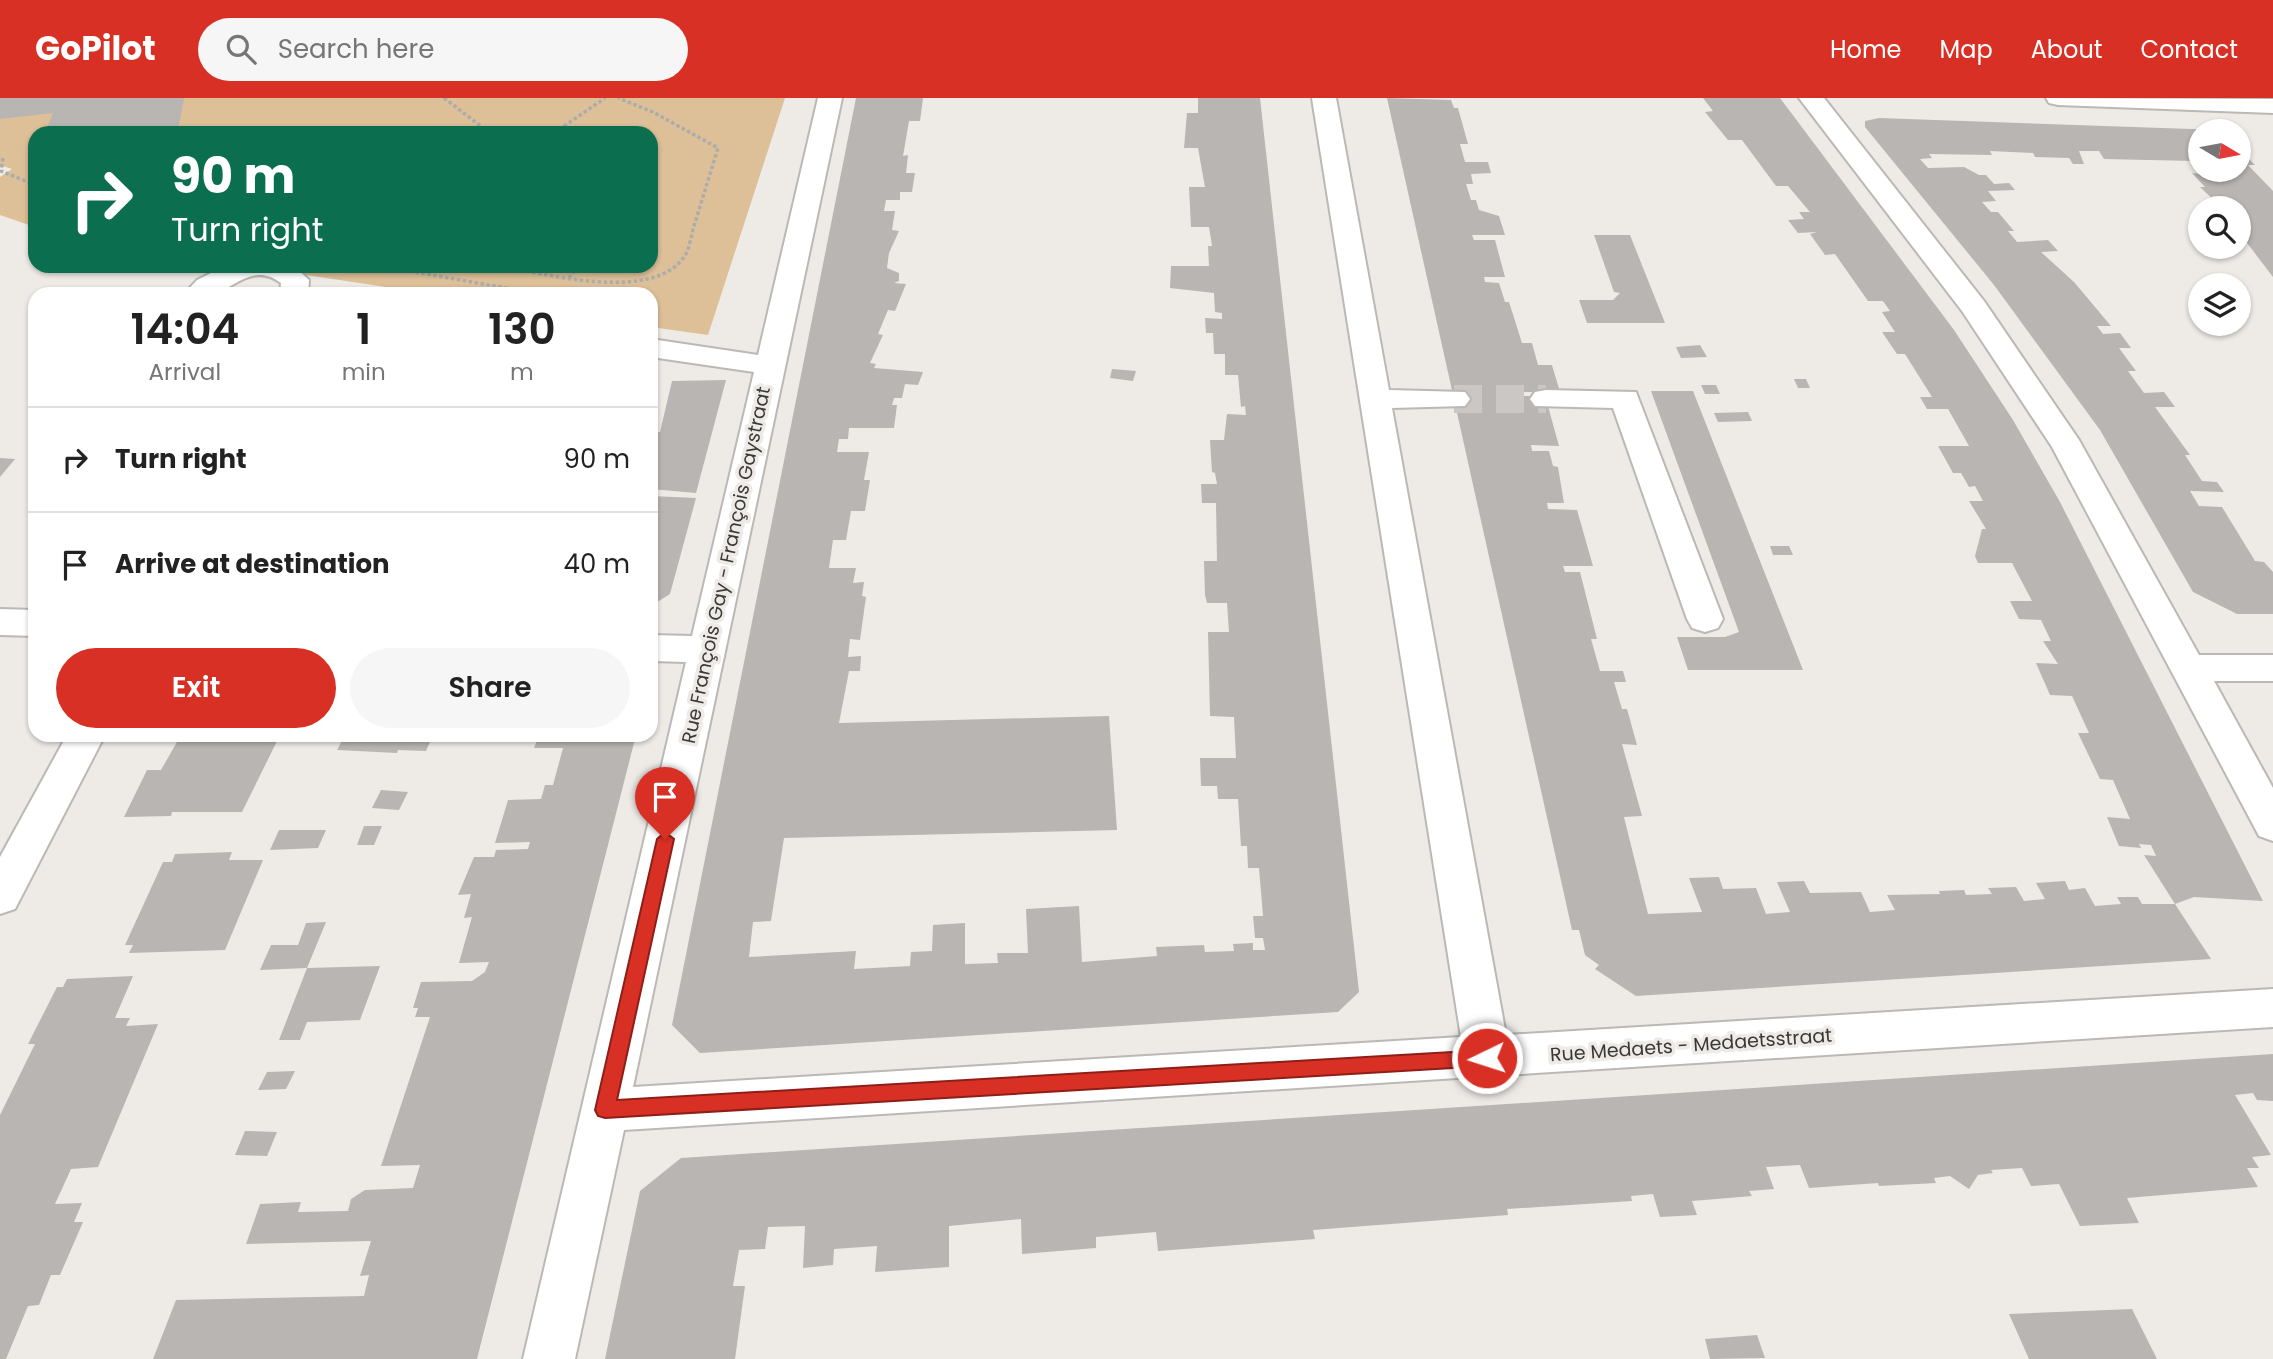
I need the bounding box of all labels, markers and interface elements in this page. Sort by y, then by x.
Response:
search box [198,18,688,81]
text: GoPilot [35,25,156,72]
icon: search [222,30,260,68]
text: Search here [278,31,434,67]
text: Home [1830,33,1902,66]
text: Map [1940,33,1993,66]
text: About [2031,33,2102,66]
text: Contact [2140,33,2238,66]
north arrow [2188,119,2250,182]
map controls [2188,119,2251,336]
text: 90 m [171,142,295,210]
icon: right [56,154,147,245]
button: search [2188,196,2251,259]
text: Turn right [171,207,323,252]
button: layers [2188,273,2251,336]
text: 14:04 [130,300,239,359]
text: 1 [356,300,371,359]
text: 130 [488,300,556,359]
text: Arrival [149,356,221,388]
text: min [342,356,386,388]
text: m [510,356,534,388]
street label: Rue François Gay - François Gaystraat [675,384,777,746]
icon: right [56,441,94,479]
text: Turn right [115,441,247,477]
text: 90 m [564,441,630,477]
icon: arrive [56,546,94,584]
text: Arrive at destination [115,546,390,582]
text: 40 m [564,546,630,582]
button: Exit [56,648,336,728]
button: Share [350,648,630,728]
pin [635,767,695,839]
icon: arrive [646,778,684,816]
position arrow [1450,1021,1524,1095]
street label: Rue Medaets - Medaetsstraat [1549,1022,1833,1068]

